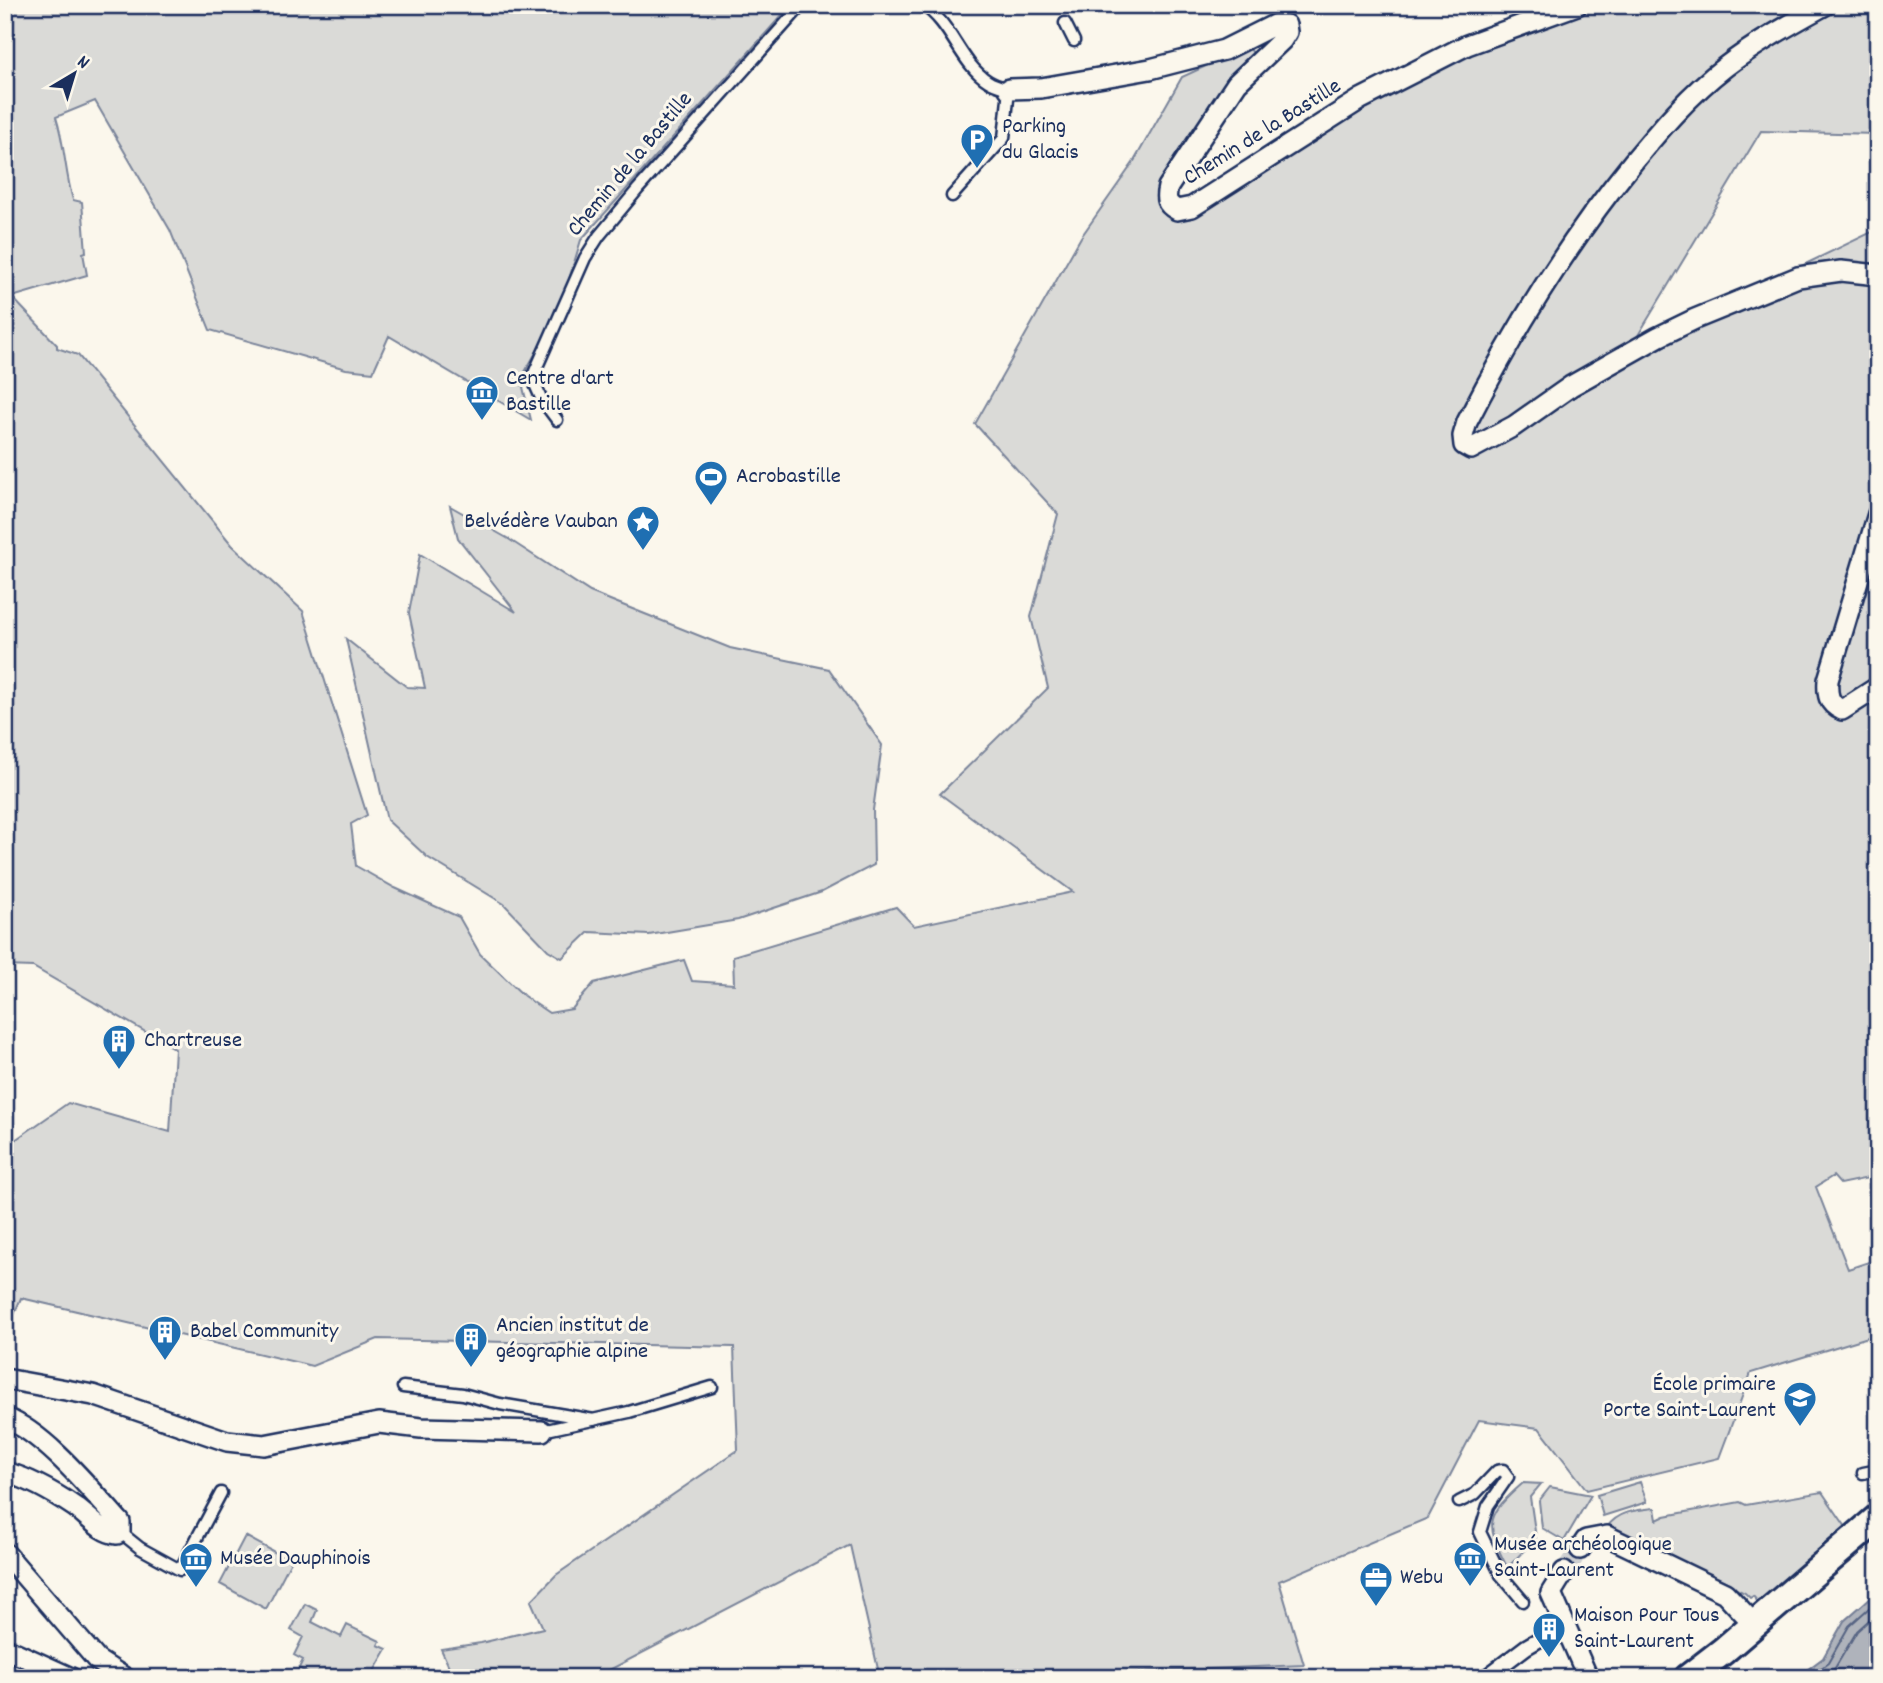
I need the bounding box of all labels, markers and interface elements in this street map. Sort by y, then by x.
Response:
north arrow [38,38,108,108]
text: N [70,50,94,77]
street label: Chemin de la Bastille [1178,71,1348,195]
street label: Chemin de la Bastille [560,85,702,245]
place label: Parking du Glacis [1002,111,1079,170]
parking icon: Parking du Glacis [958,121,996,170]
place label: Centre d'art Bastille [506,363,614,422]
museum icon: Centre d'art Bastille [463,373,501,422]
sports icon: Acrobastille [692,458,730,507]
place label: Acrobastille [736,461,841,494]
place icon: Belvédère Vauban [624,503,662,552]
place label: Belvédère Vauban [464,506,618,539]
building icon: Chartreuse [100,1022,138,1071]
place label: Chartreuse [144,1025,242,1058]
place label: Ancien institut de géographie alpine [496,1310,649,1369]
building icon: Babel Community [146,1313,184,1362]
place label: Babel Community [190,1316,339,1349]
building icon: Ancien institut de géographie alpine [452,1320,490,1369]
place label: École primaire Porte Saint-Laurent [1603,1369,1776,1428]
school or university icon: École primaire Porte Saint-Laurent [1781,1379,1819,1428]
place label: Musée archéologique Saint-Laurent [1494,1529,1672,1588]
museum icon: Musée archéologique Saint-Laurent [1451,1539,1489,1588]
museum icon: Musée Dauphinois [177,1540,215,1589]
place label: Musée Dauphinois [220,1543,371,1576]
office icon: Webu [1357,1559,1395,1608]
place label: Webu [1400,1562,1443,1595]
place label: Maison Pour Tous Saint-Laurent [1574,1600,1720,1659]
building icon: Maison Pour Tous Saint-Laurent [1530,1610,1568,1659]

